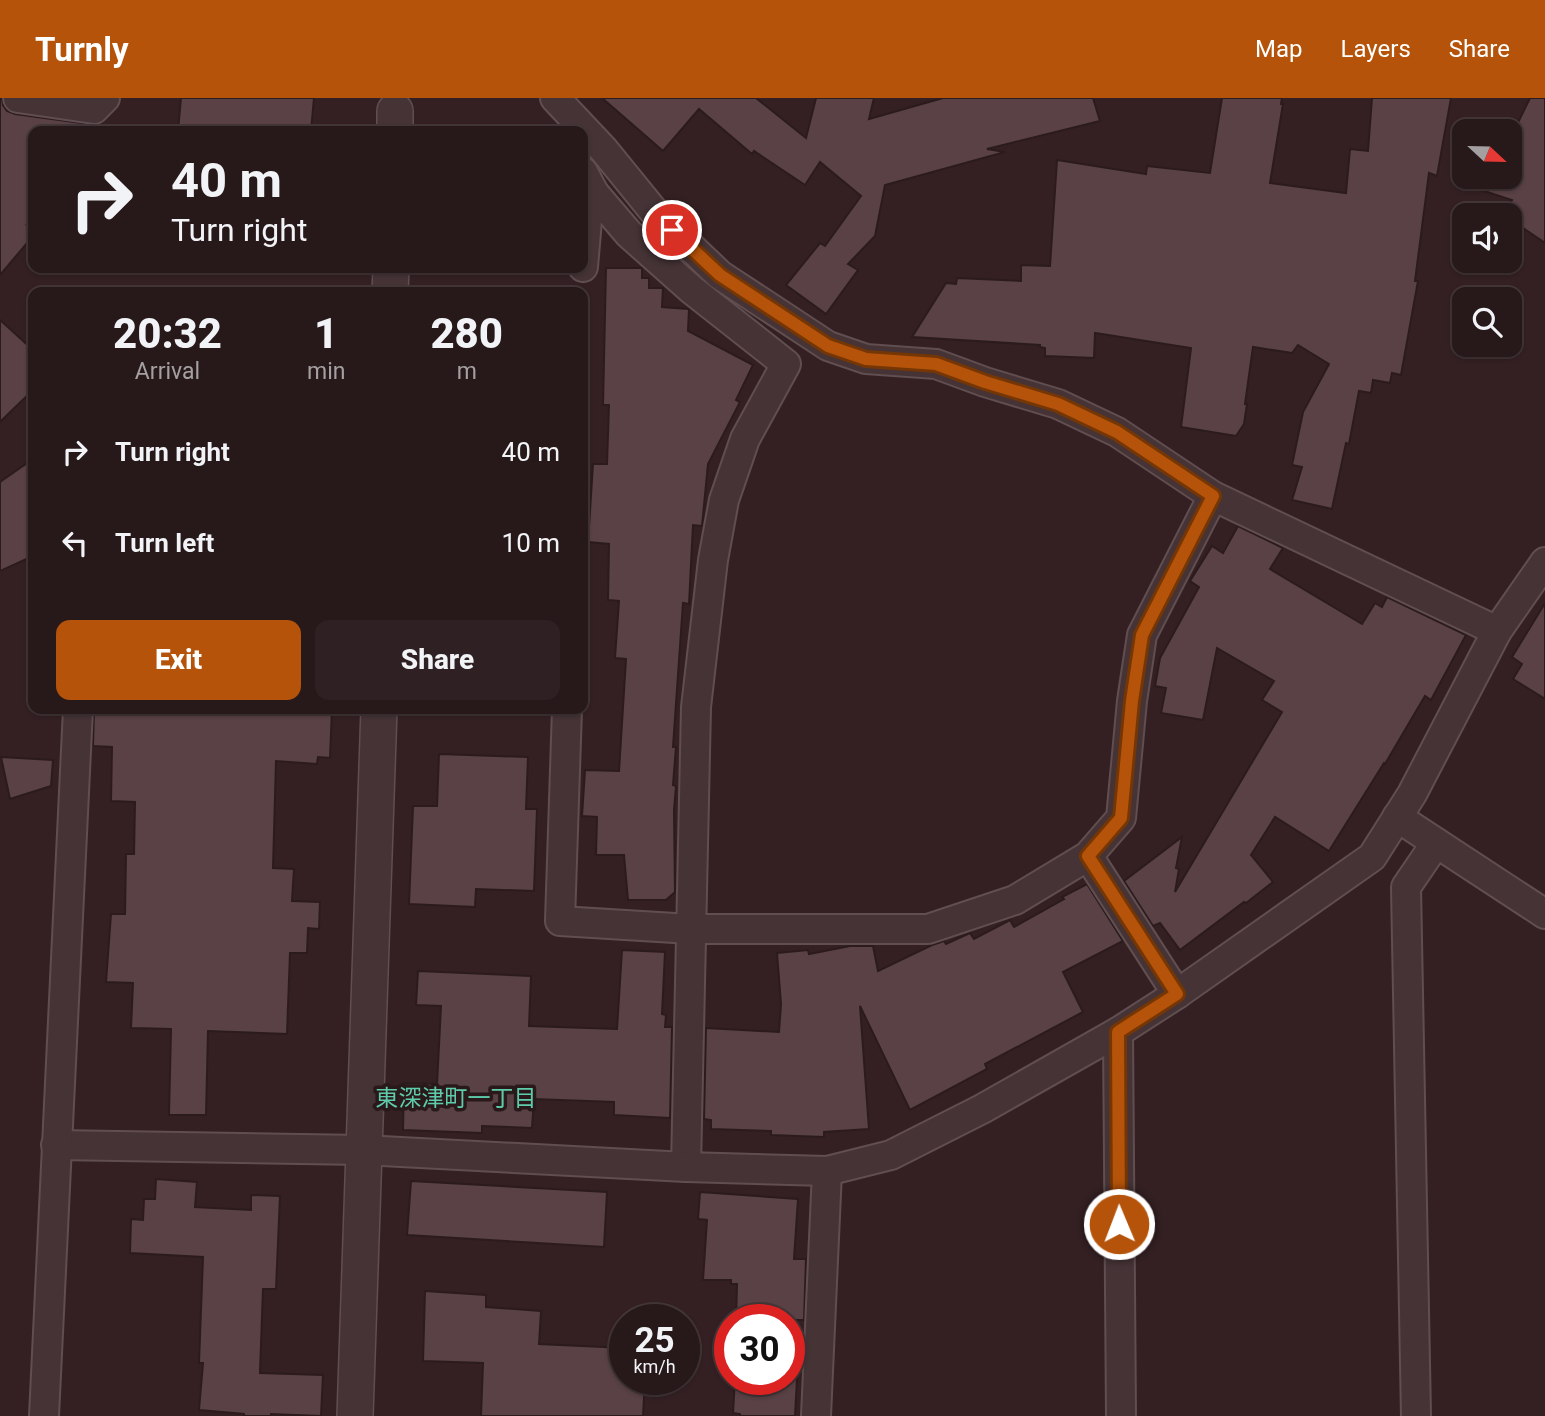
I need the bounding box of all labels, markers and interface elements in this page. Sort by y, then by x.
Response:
text: Turnly [35,30,129,69]
text: Map [1255,35,1303,63]
text: Layers [1341,35,1411,63]
text: Share [1449,35,1510,63]
north arrow [1452,119,1522,189]
map controls [1452,119,1522,357]
text: 40 m [171,152,282,209]
icon: right [56,154,147,245]
pin [642,200,702,260]
button: sound [1452,203,1522,273]
text: Turn right [171,211,307,249]
icon: arrive [653,211,691,249]
button: search [1452,287,1522,357]
text: 20:32 [113,309,222,358]
text: 1 [314,309,338,358]
text: 280 [430,309,503,358]
text: Arrival [135,358,200,385]
text: min [307,358,345,385]
text: m [457,358,477,385]
icon: right [56,433,94,471]
text: Turn right [115,437,230,467]
text: 40 m [502,437,560,467]
icon: left [56,524,94,562]
text: Turn left [115,528,214,558]
text: 10 m [502,528,560,558]
button: Exit [56,620,301,700]
button: Share [315,620,560,700]
district label: 東深津町一丁目 [376,1085,537,1112]
position arrow [1082,1187,1156,1261]
speed limit sign: 30 [714,1304,805,1395]
text: 25 [634,1320,675,1361]
text: km/h [633,1356,676,1377]

